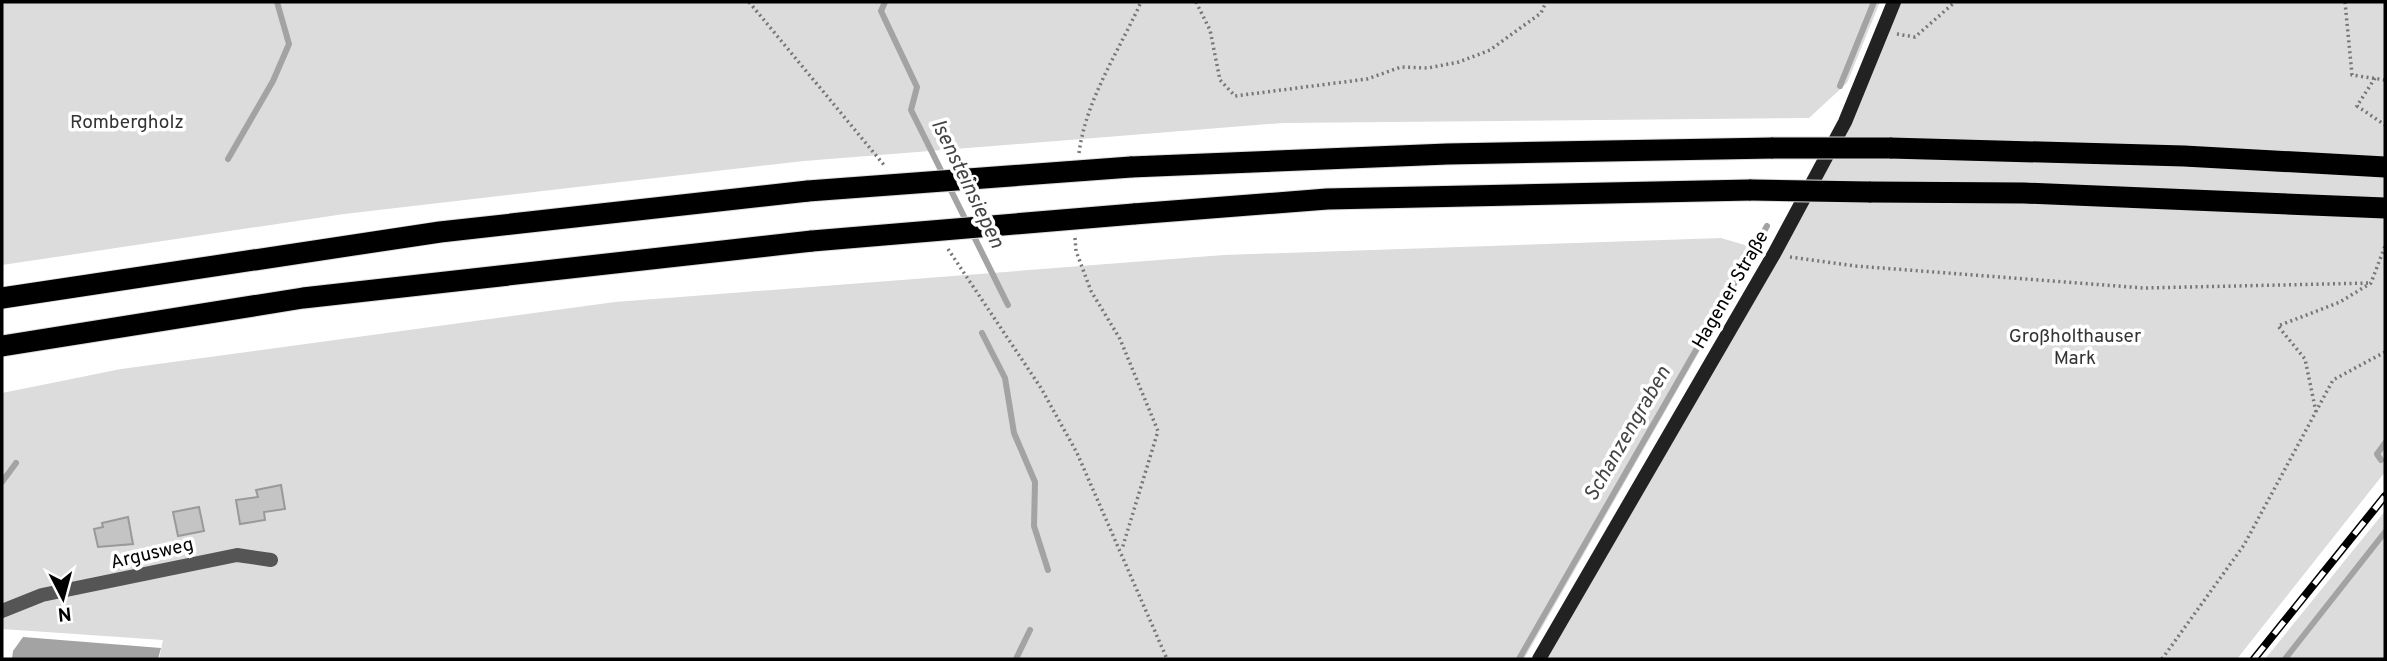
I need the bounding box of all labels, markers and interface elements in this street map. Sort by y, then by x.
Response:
park label: Rombergholz [70,111,184,135]
water label: Isensteinsiepen [924,115,1010,253]
street label: Hagener Straße [1687,227,1775,353]
park label: Großholthauser Mark [2009,325,2142,371]
water label: Schanzengraben [1578,361,1678,506]
street label: Argusweg [108,533,196,575]
north arrow [28,563,98,633]
text: N [57,600,73,626]

